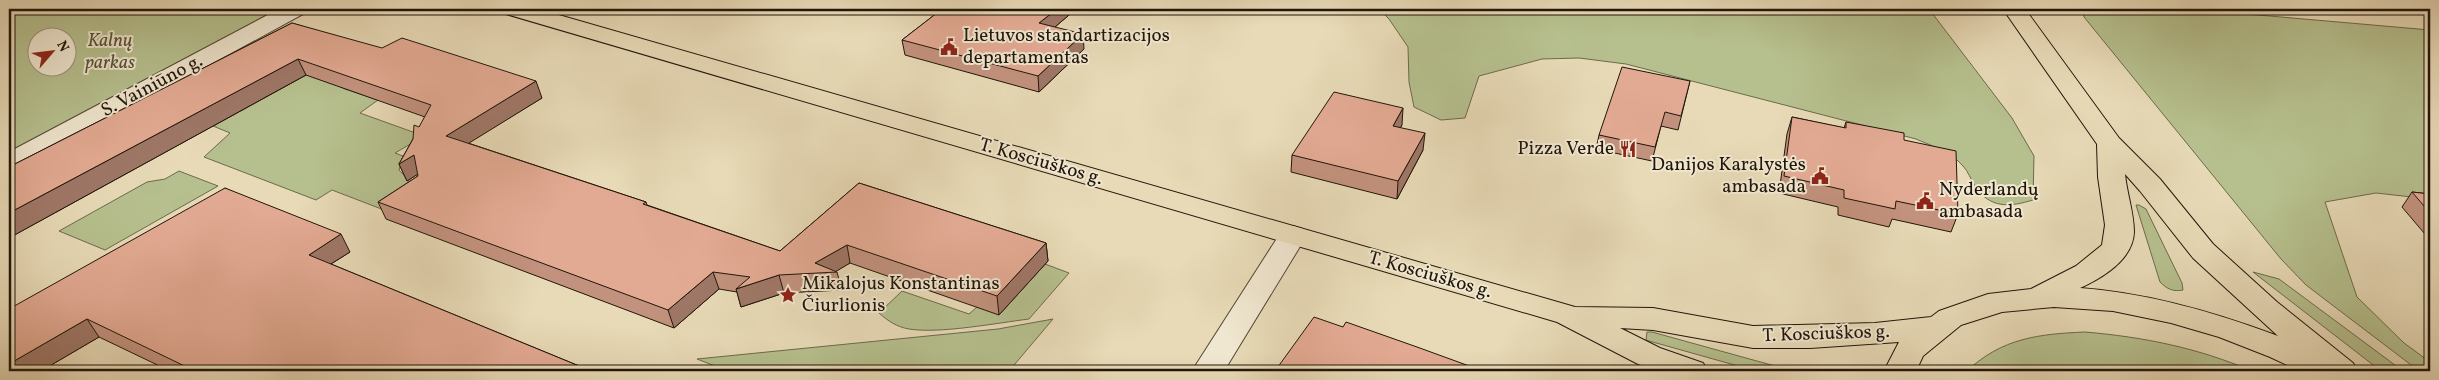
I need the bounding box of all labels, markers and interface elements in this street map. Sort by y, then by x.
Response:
place label: Lietuvos standartizacijos departamentas [963,23,1170,71]
north arrow [28,28,78,78]
park label: Kalnų parkas [85,28,135,76]
public building icon: Lietuvos standartizacijos departamentas [939,37,959,57]
text: N [51,38,73,56]
street label: S. Vainiūno g. [96,48,208,124]
street label: T. Kosciuškos g. [976,132,1106,192]
place label: Pizza Verde [1518,136,1614,162]
restaurant icon: Pizza Verde [1618,139,1638,159]
place label: Danijos Karalystės ambasada [1651,152,1806,200]
public building icon: Danijos Karalystės ambasada [1810,166,1830,186]
place label: Nyderlandų ambasada [1939,177,2039,225]
public building icon: Nyderlandų ambasada [1915,191,1935,211]
street label: T. Kosciuškos g. [1365,245,1495,305]
place label: Mikalojus Konstantinas Čiurlionis [802,271,1000,319]
place icon: Mikalojus Konstantinas Čiurlionis [778,285,798,305]
street label: T. Kosciuškos g. [1762,319,1890,349]

